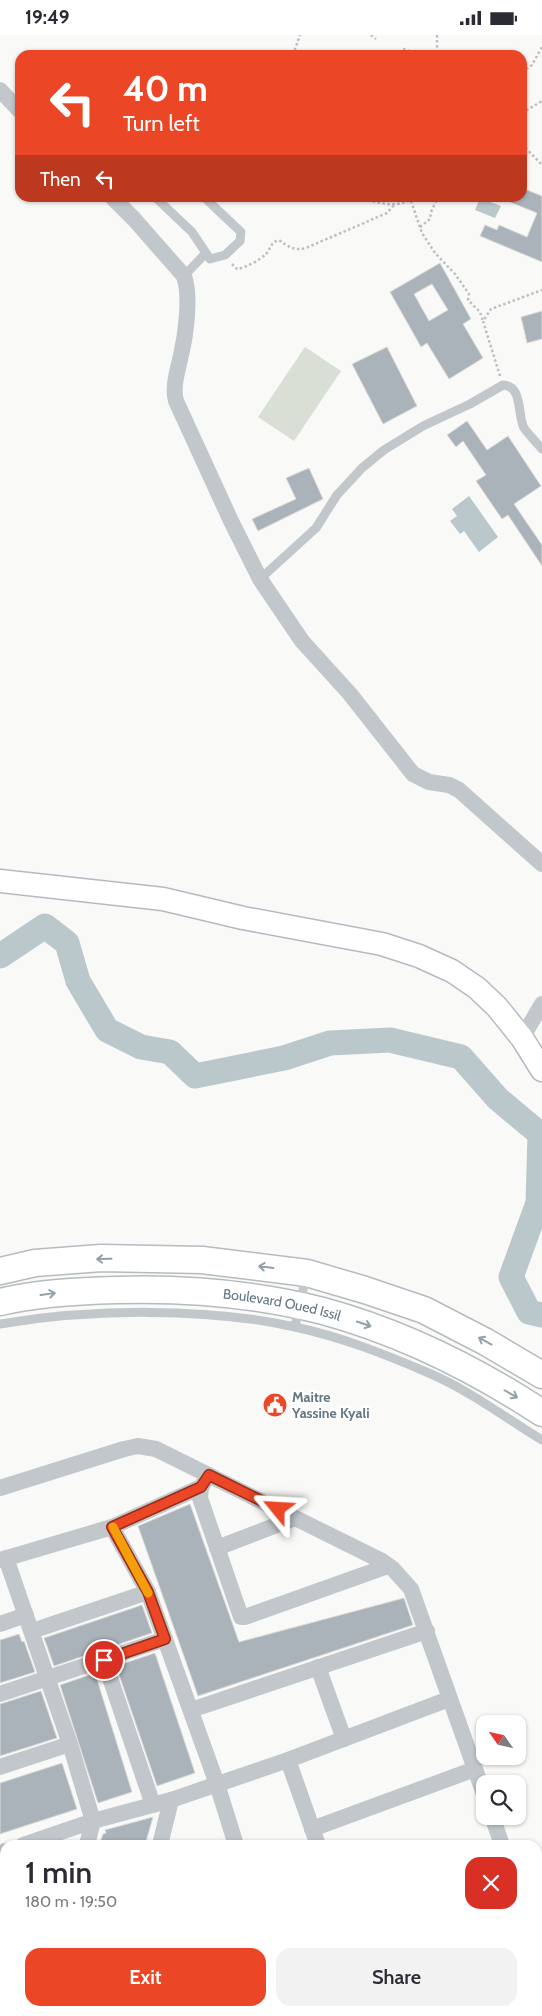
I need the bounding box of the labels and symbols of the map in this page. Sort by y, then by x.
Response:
one-way arrow [96,1254,112,1263]
one-way arrow [258,1262,274,1272]
street label: Boulevard Oued Issil [222,1285,344,1325]
one-way arrow [40,1289,56,1299]
one-way arrow [356,1320,371,1329]
one-way arrow [478,1336,493,1345]
place label: Maitre Yassine Kyali [291,1388,370,1422]
one-way arrow [503,1389,517,1399]
public building icon: Maitre Yassine Kyali [262,1392,288,1418]
position arrow [251,1482,303,1534]
pin [83,1639,125,1681]
north arrow [476,1715,526,1765]

